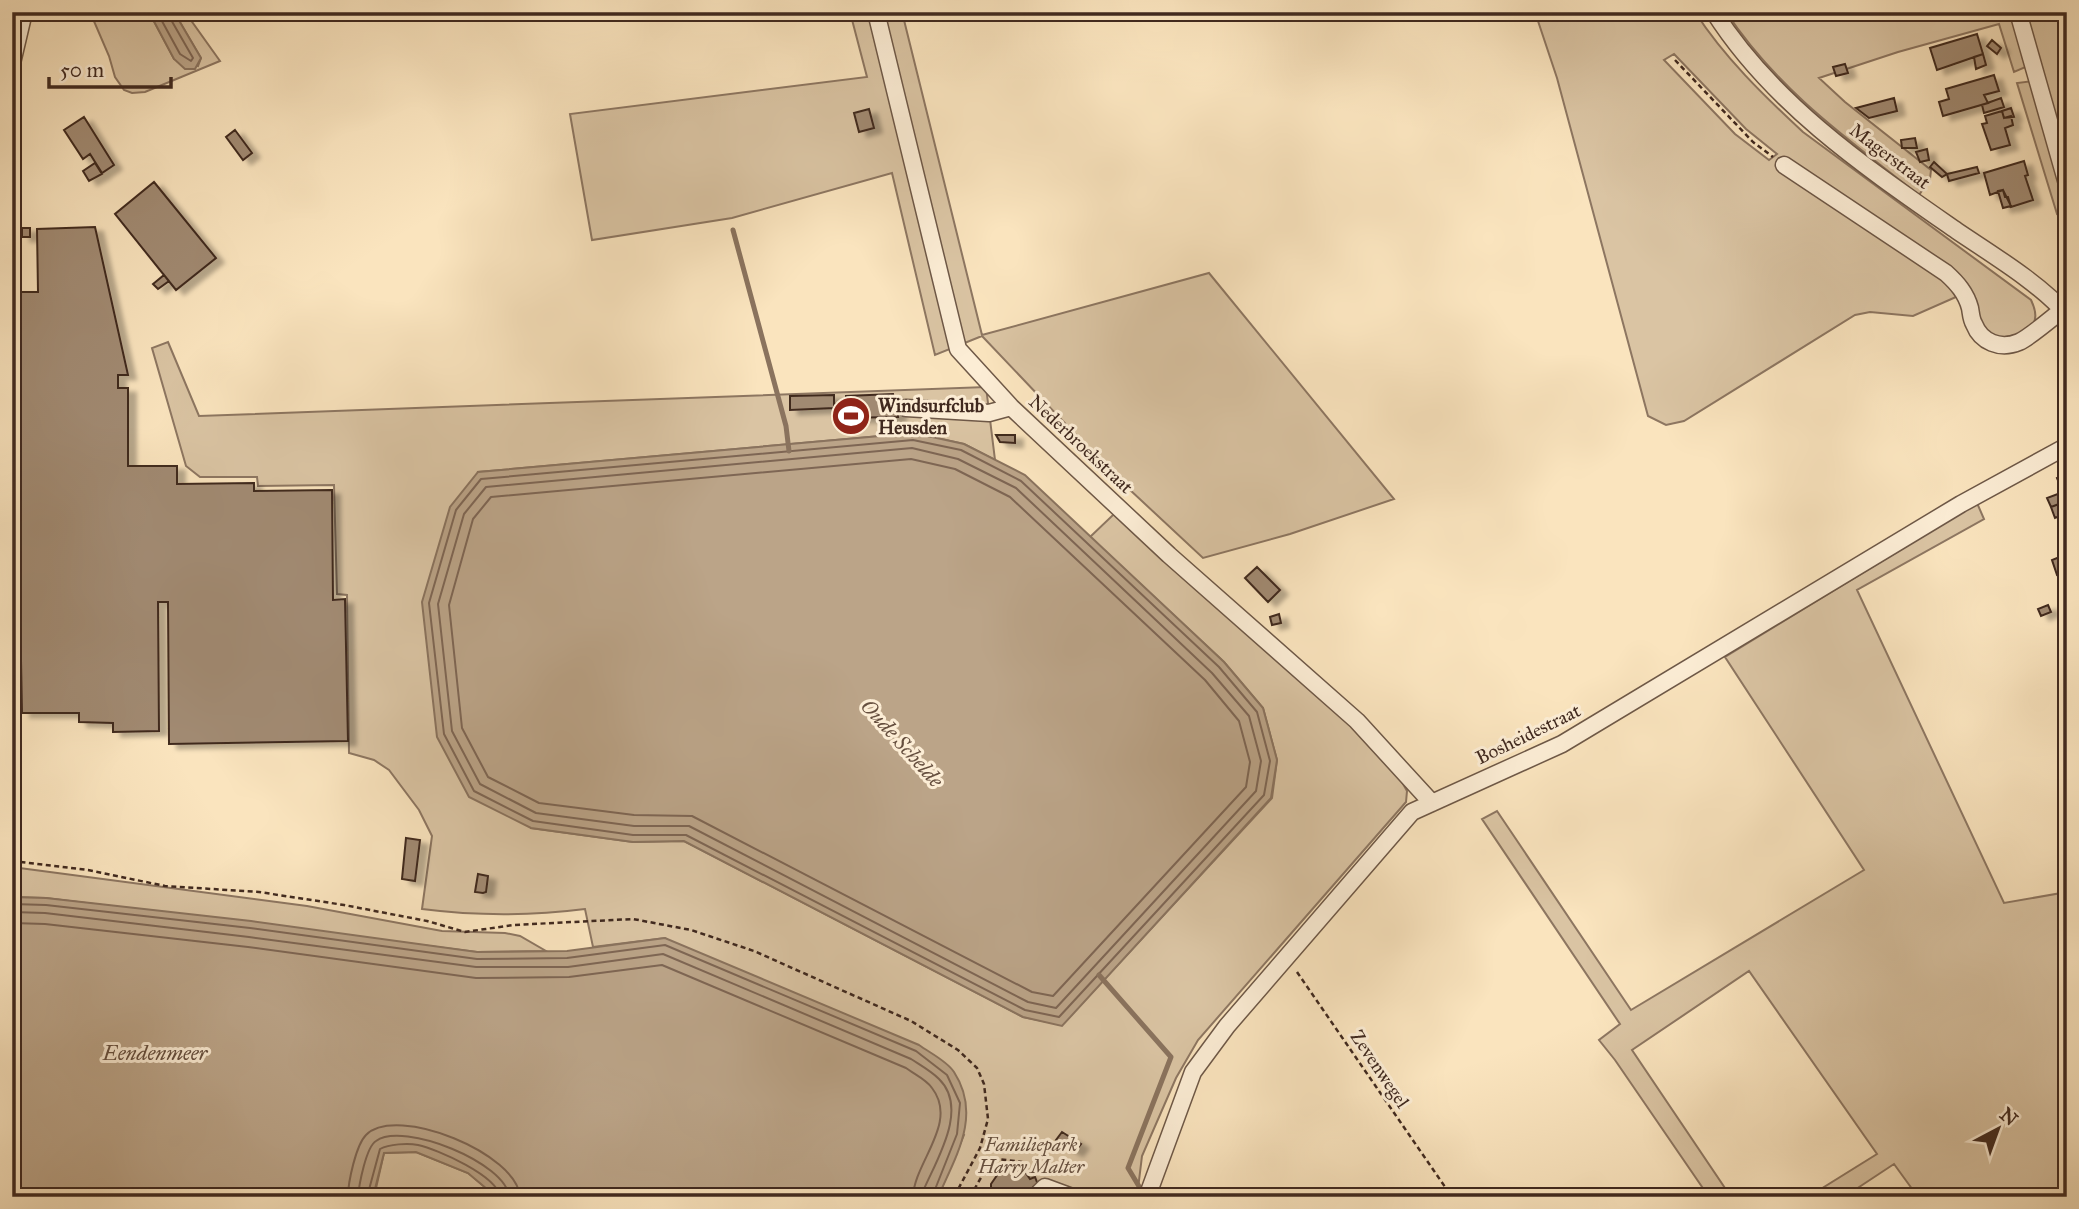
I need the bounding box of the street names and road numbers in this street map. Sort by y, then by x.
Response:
street label: Magerstraat [1845,118,1935,195]
street label: Nederbroekstraat [1024,390,1138,498]
street label: Bosheidestraat [1472,699,1584,769]
street label: Zevenwegel [1345,1026,1415,1113]

